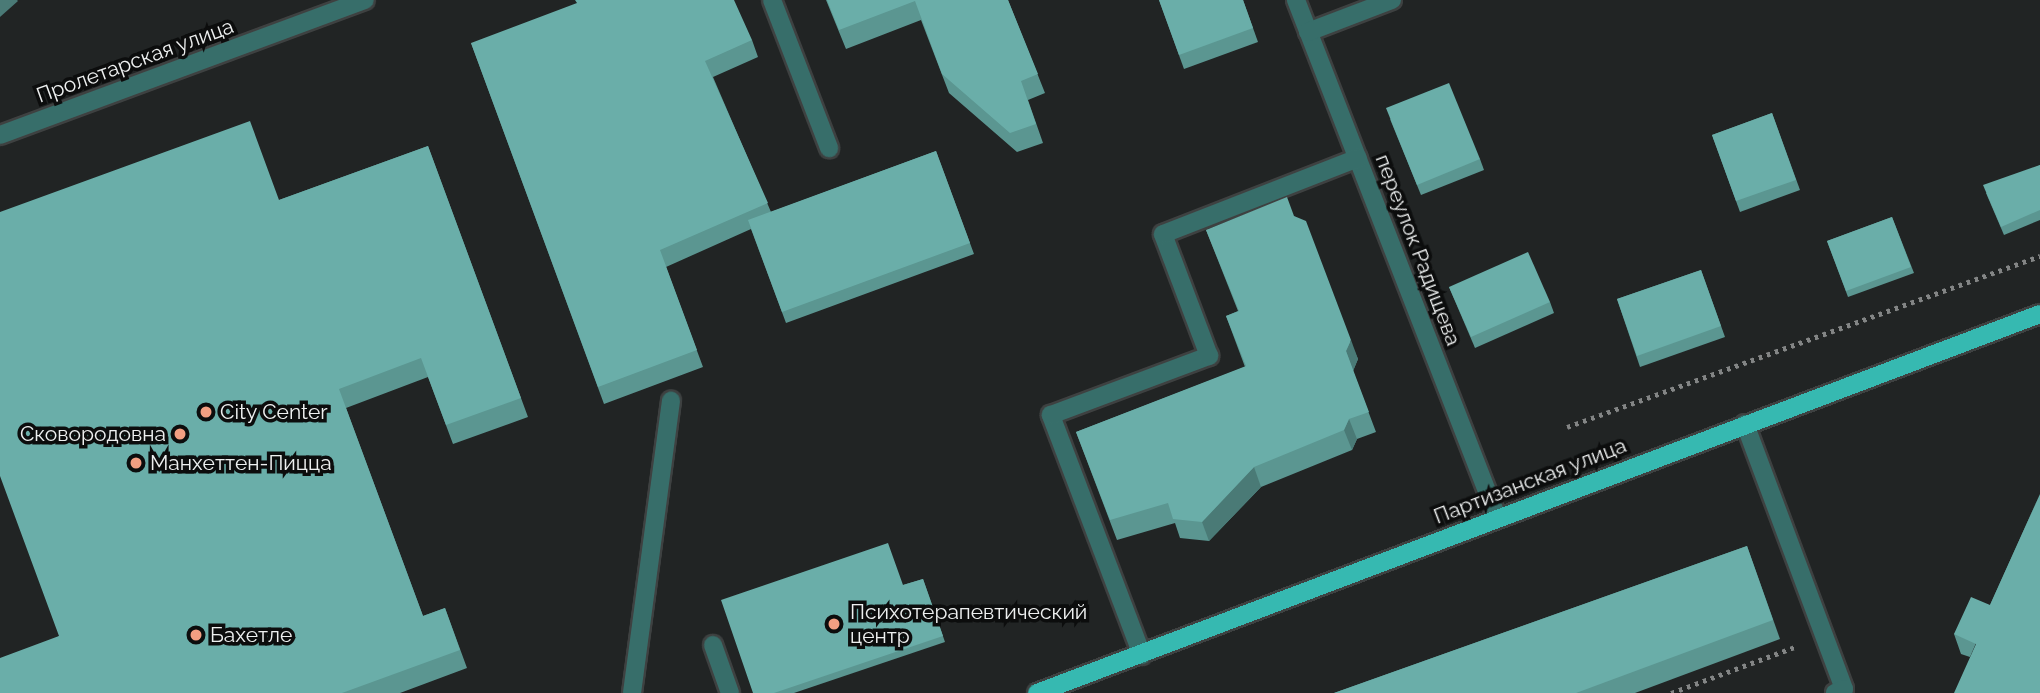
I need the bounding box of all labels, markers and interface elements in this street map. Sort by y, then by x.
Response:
street label: Пролетарская улица [33,13,237,109]
street label: переулок Радищева [1370,151,1466,349]
place label: City Center [220,399,328,425]
marker: City Center [198,404,214,420]
place label: Сковородовна [20,421,166,447]
marker: Сковородовна [172,426,188,442]
street label: Партизанская улица [1430,433,1630,529]
place label: Манхеттен-Пицца [150,450,332,476]
marker: Манхеттен-Пицца [128,455,144,471]
place label: Психотерапевтический центр [850,599,1087,649]
marker: Психотерапевтический центр [824,614,844,634]
place label: Бахетле [210,622,292,648]
marker: Бахетле [188,627,204,643]

